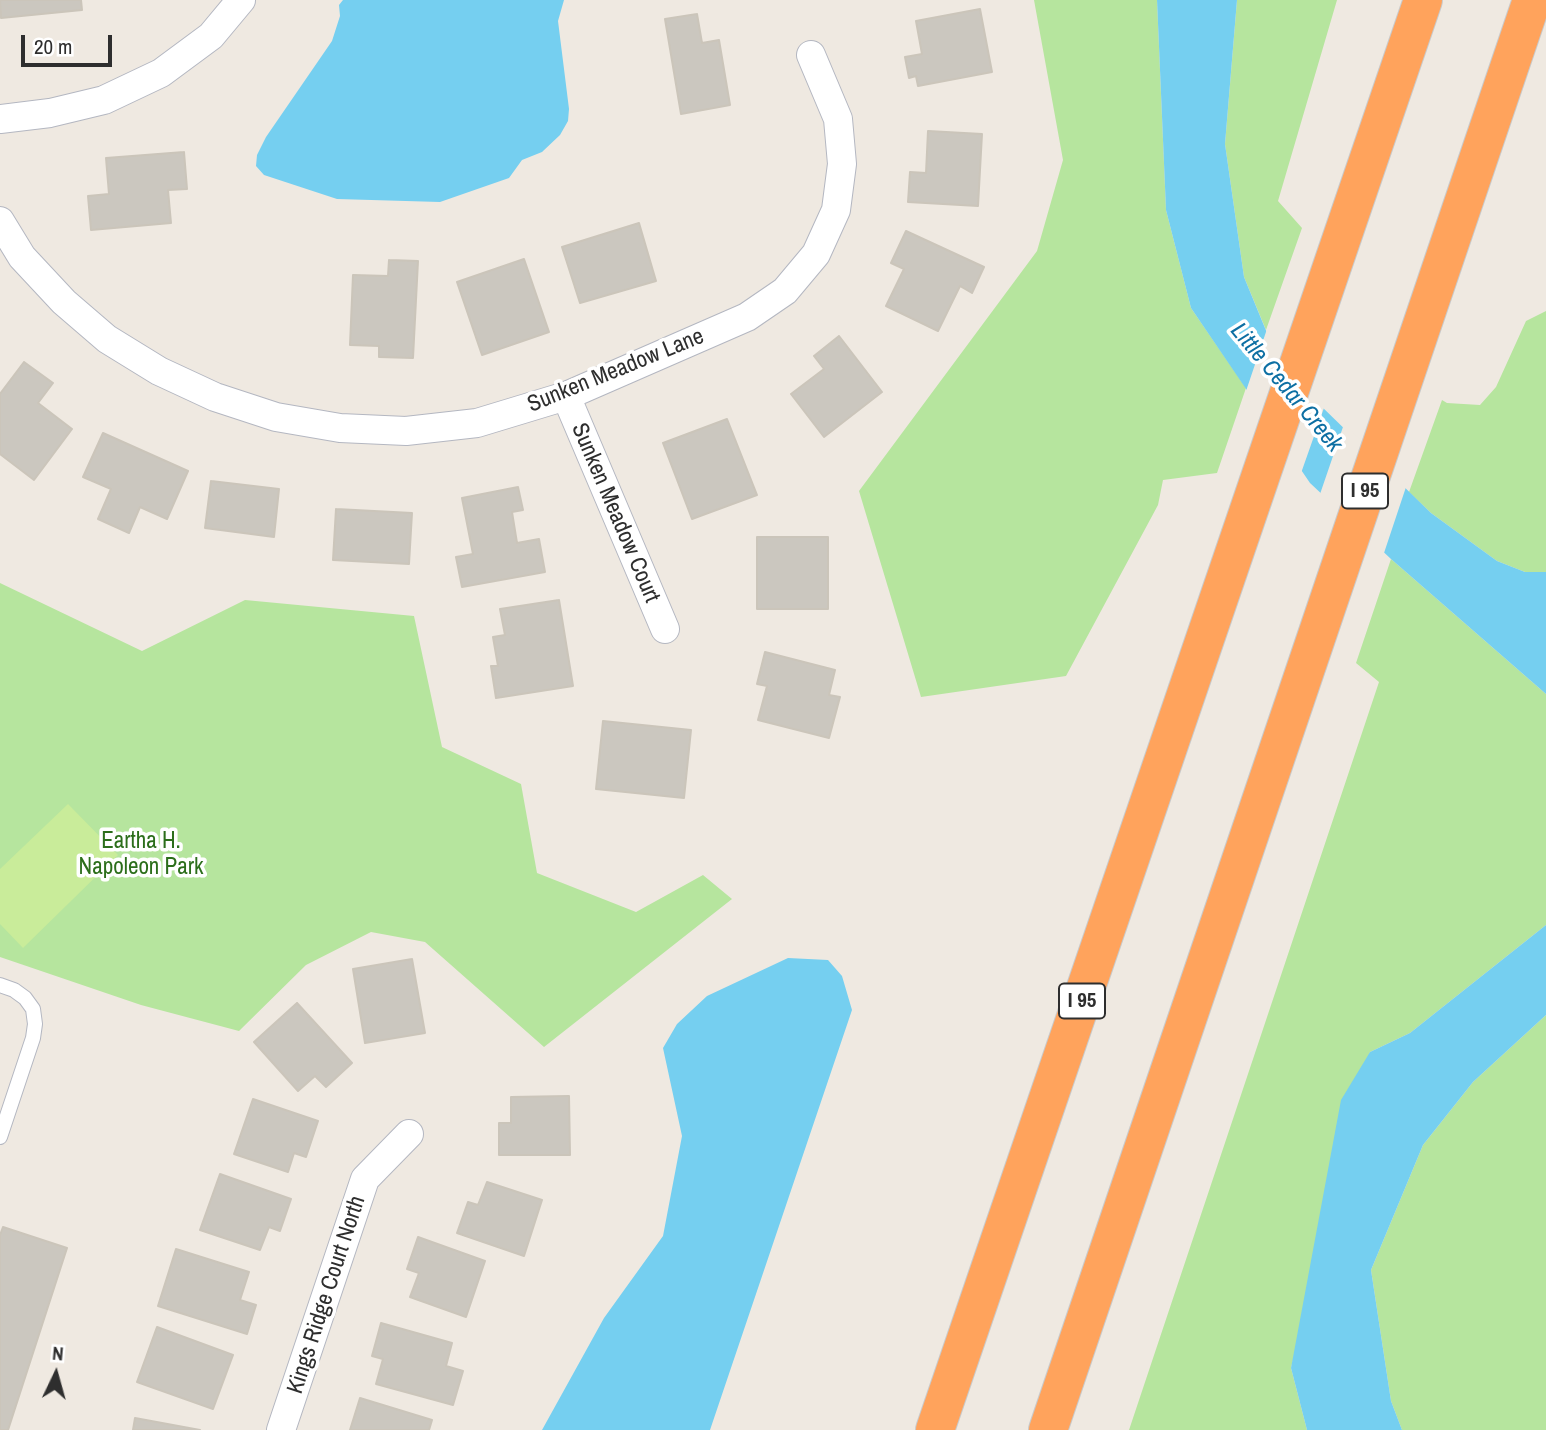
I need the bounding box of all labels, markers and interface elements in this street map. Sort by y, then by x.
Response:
scale bar [24,21,116,65]
text: 20 m [34,32,72,61]
water label: Little Cedar Creek [1224,318,1348,458]
street label: Sunken Meadow Lane [524,323,708,419]
street label: Sunken Meadow Court [565,419,665,607]
road number: I 95 [1342,474,1388,508]
park label: Eartha H. Napoleon Park [79,828,203,882]
road number: I 95 [1059,984,1105,1018]
street label: Kings Ridge Court North [282,1193,372,1397]
north arrow [21,1339,91,1409]
text: N [51,1340,65,1367]

